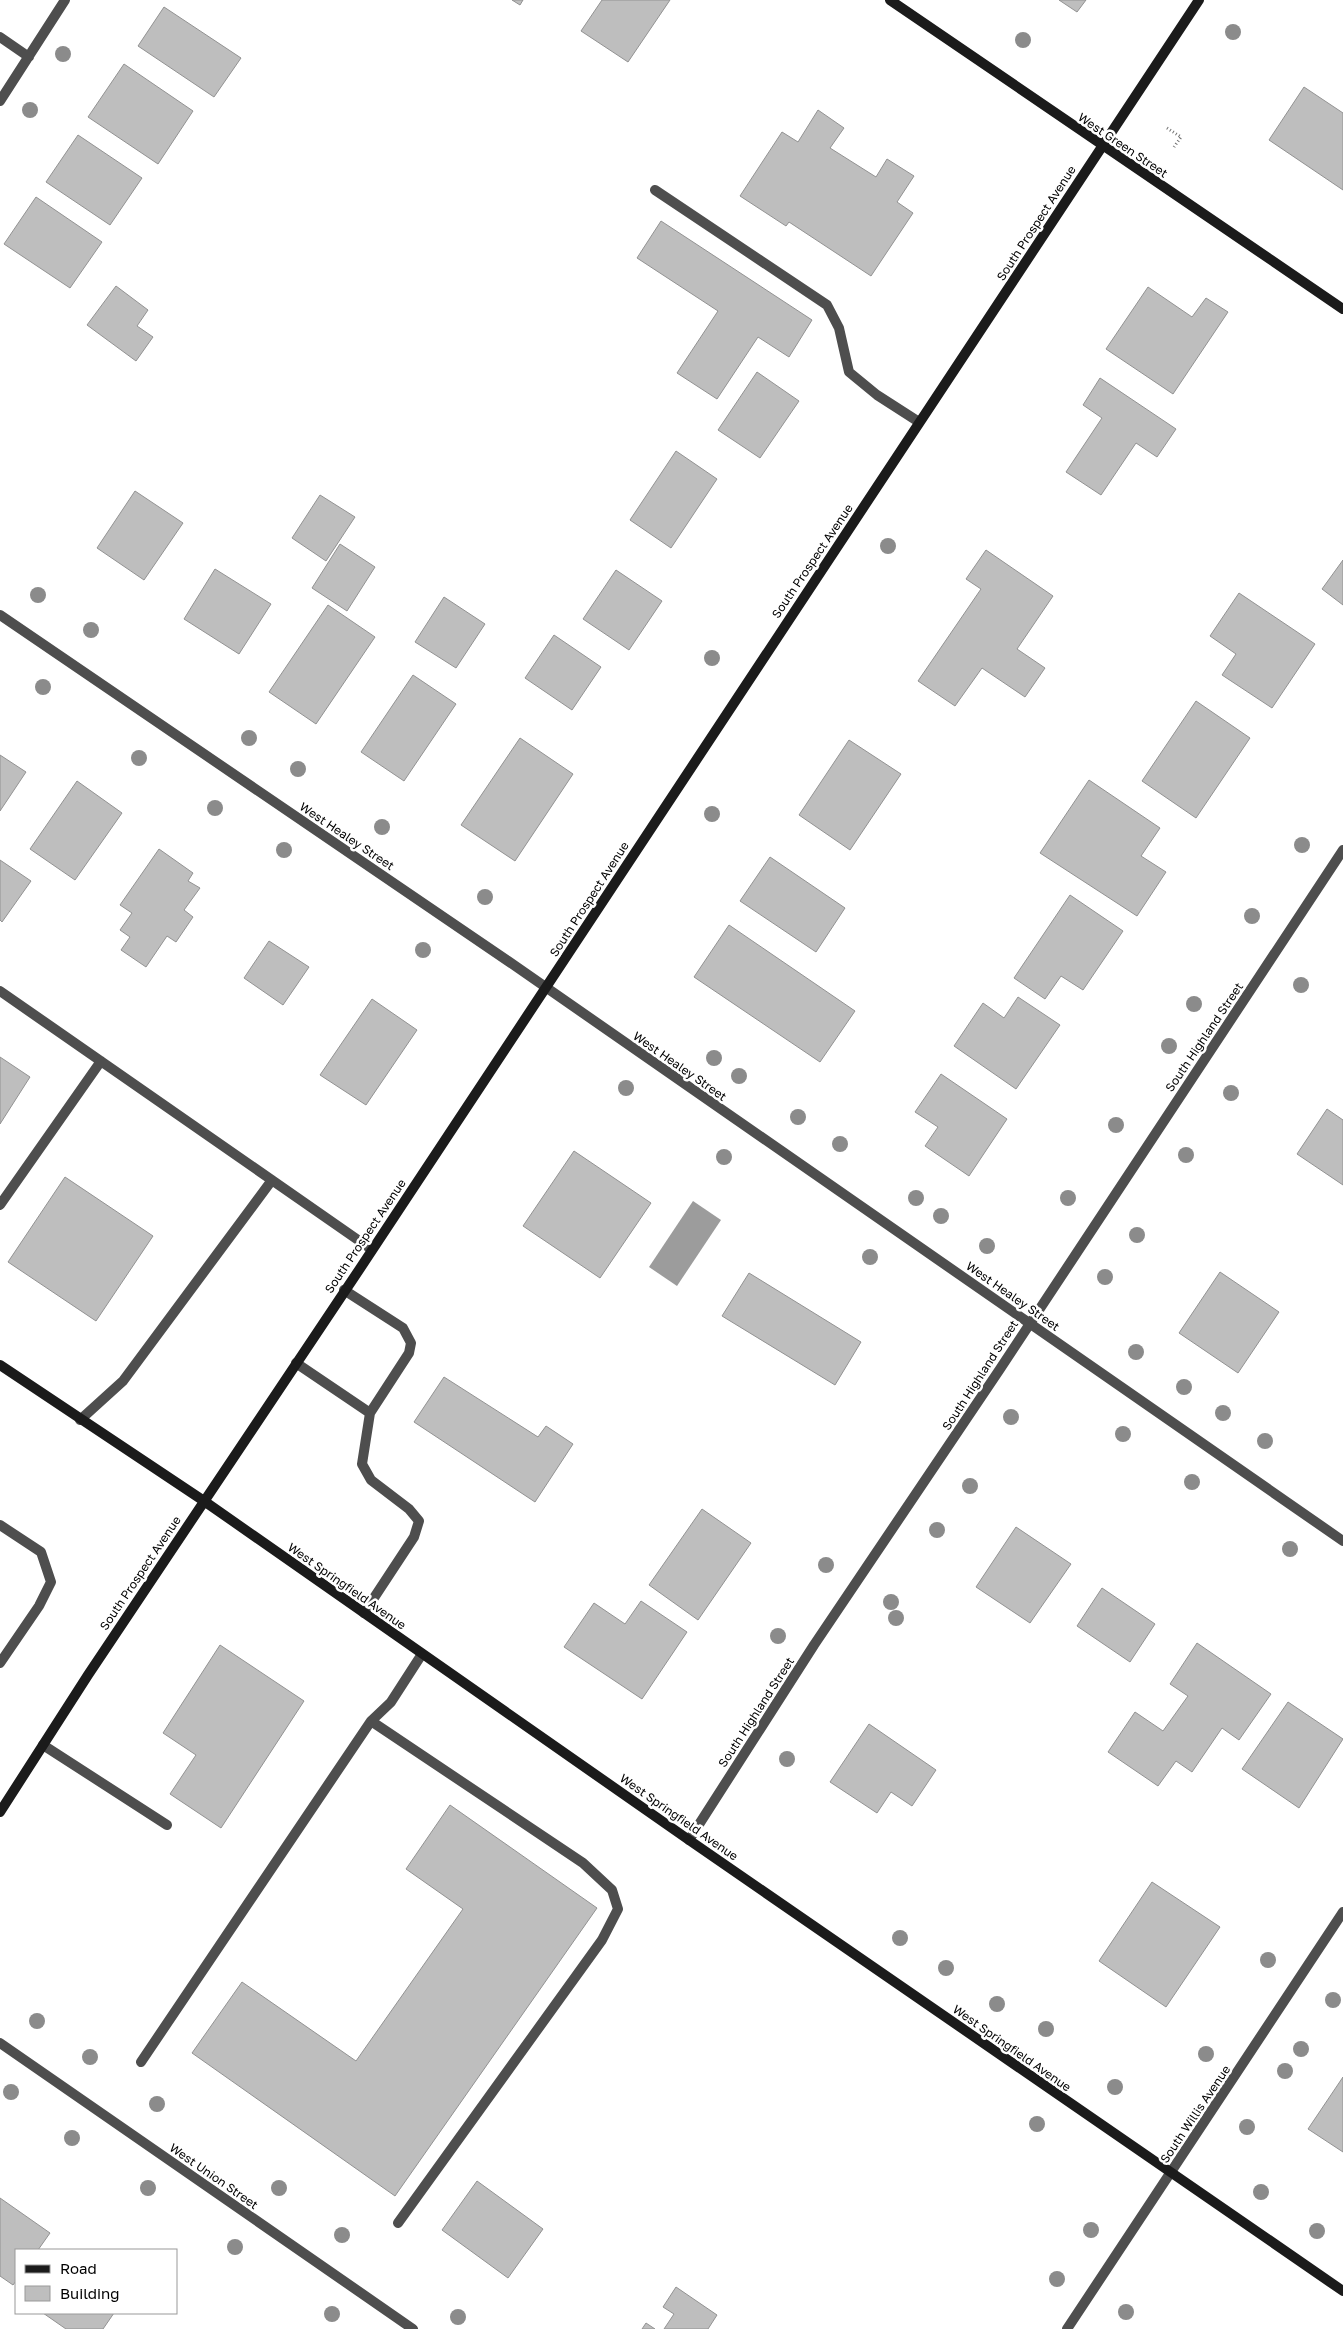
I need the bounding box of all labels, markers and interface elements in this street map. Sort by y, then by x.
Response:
street label: West Green Street [1075,109,1171,181]
street label: South Prospect Avenue [993,163,1079,283]
street label: South Prospect Avenue [768,501,856,621]
street label: West Healey Street [297,799,397,873]
street label: South Prospect Avenue [546,839,632,959]
street label: South Highland Street [1162,979,1246,1094]
street label: West Healey Street [630,1028,730,1104]
street label: South Prospect Avenue [321,1176,409,1296]
street label: West Healey Street [963,1258,1063,1334]
street label: South Highland Street [939,1317,1021,1433]
street label: South Prospect Avenue [96,1513,184,1633]
street label: West Springfield Avenue [285,1539,409,1633]
street label: South Highland Street [715,1654,797,1770]
street label: West Springfield Avenue [617,1770,741,1864]
street label: West Springfield Avenue [950,2001,1074,2095]
street label: South Willis Avenue [1157,2062,1233,2166]
street label: West Union Street [167,2140,261,2212]
legend [15,2249,178,2314]
text: Road [60,2259,97,2277]
text: Building [60,2284,120,2302]

